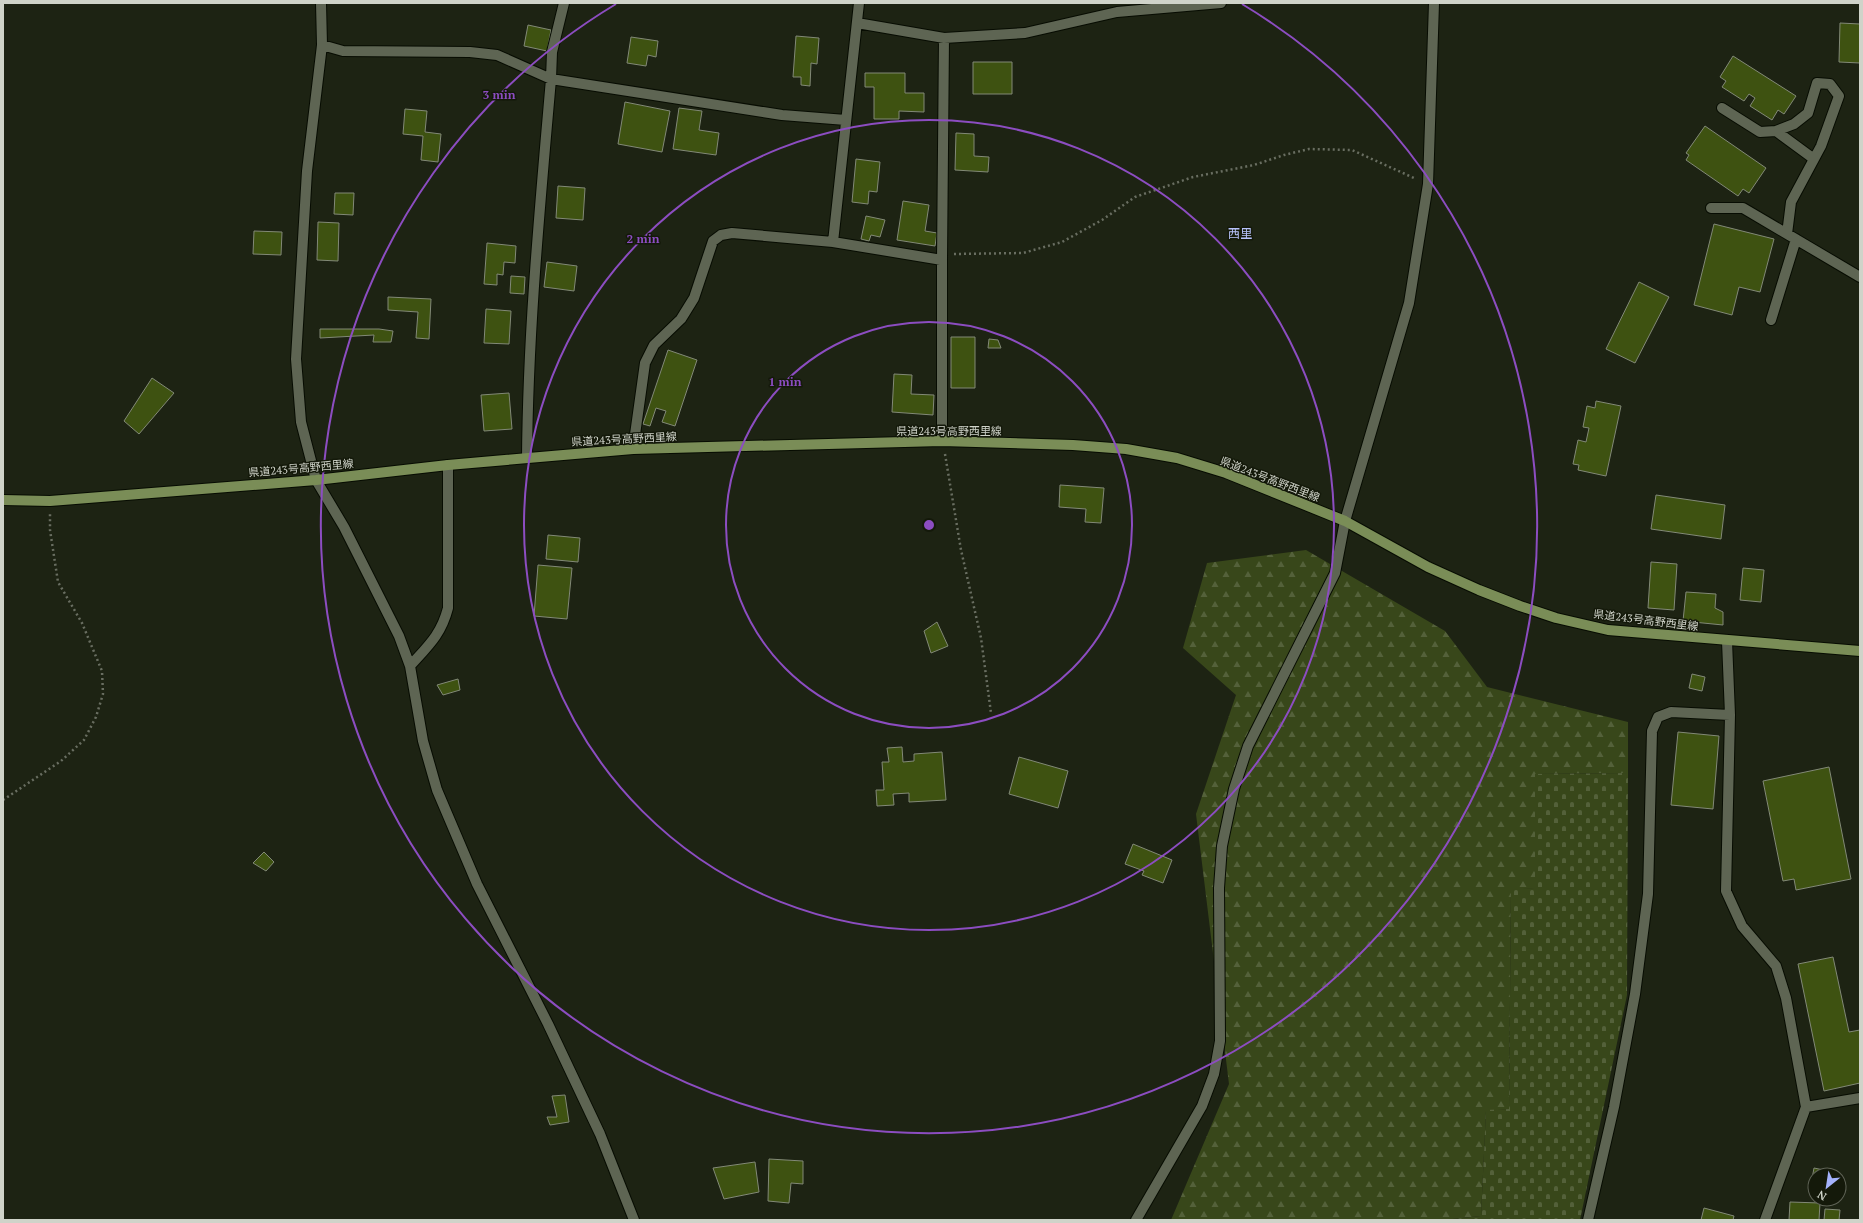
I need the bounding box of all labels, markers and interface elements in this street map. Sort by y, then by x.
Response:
text: 3 min [483,87,516,102]
district label: 西里 [1228,226,1252,241]
text: 2 min [627,231,660,246]
text: 1 min [769,374,802,389]
street label: 県道243号高野西里線 [896,424,1002,438]
street label: 県道243号高野西里線 [571,429,677,449]
street label: 県道243号高野西里線 [1218,454,1322,504]
street label: 県道243号高野西里線 [248,456,354,480]
centre of rings [922,518,936,532]
street label: 県道243号高野西里線 [1593,607,1699,633]
north arrow [1807,1167,1847,1207]
text: N [1814,1187,1829,1204]

